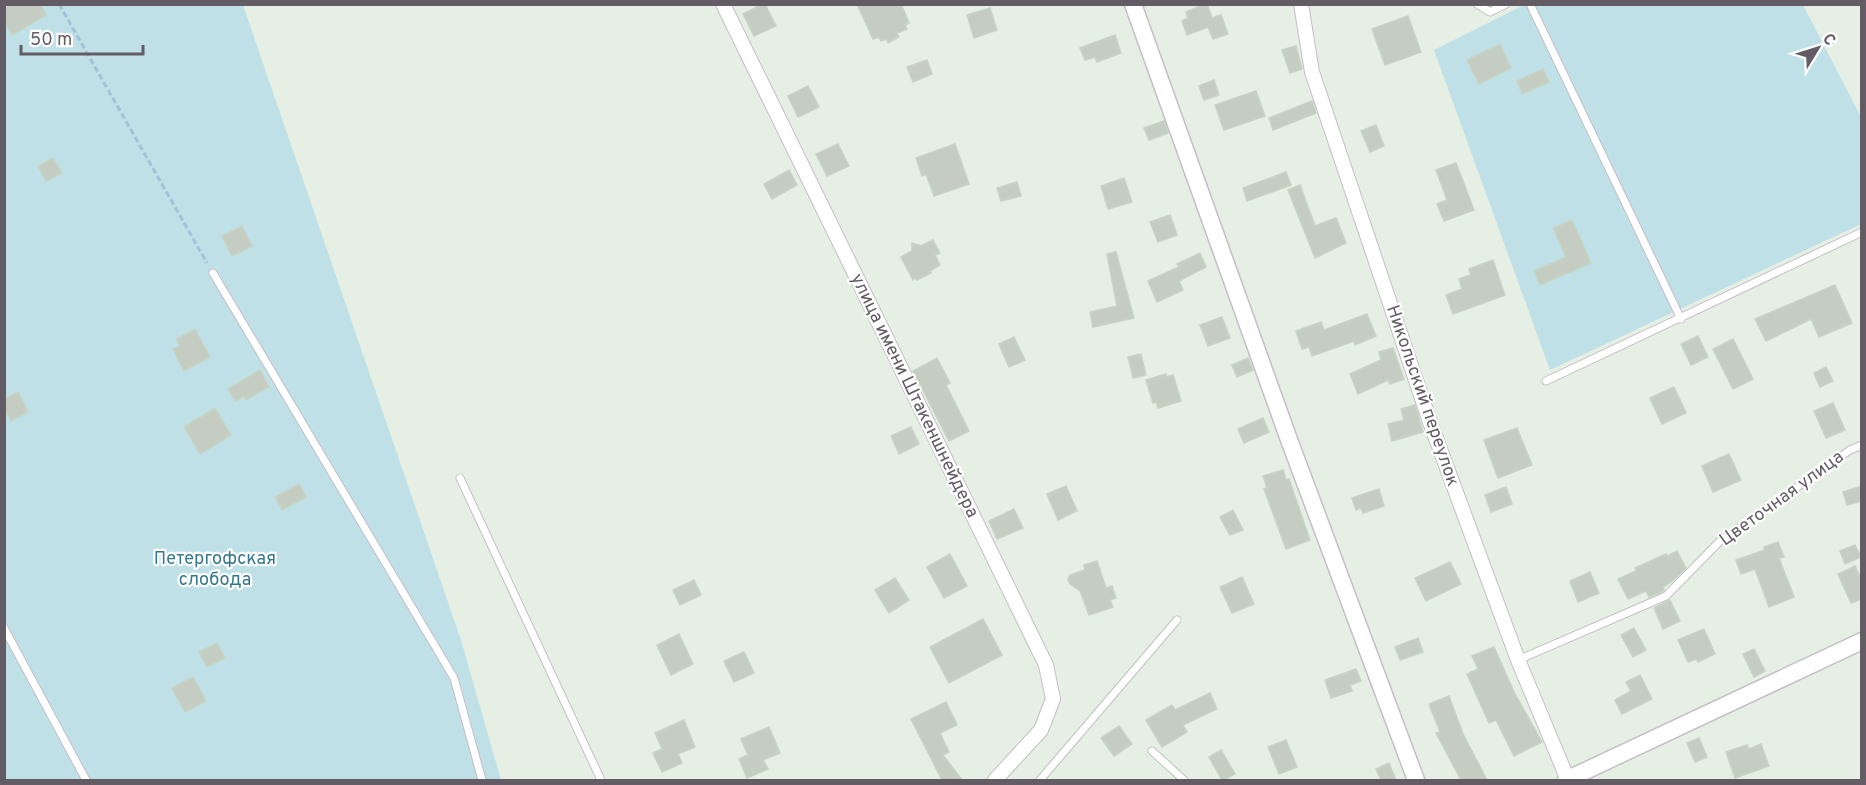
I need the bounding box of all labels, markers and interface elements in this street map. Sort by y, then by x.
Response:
scale bar [21,18,142,56]
north arrow [1788,18,1848,78]
text: 50 m [30,29,72,52]
text: С [1817,30,1839,50]
street label: улица имени Штакеншнейдера [845,270,983,522]
street label: Никольский переулок [1380,302,1464,490]
street label: Цветочная улица [1715,446,1849,552]
park label: Петергофская слобода [154,548,276,592]

